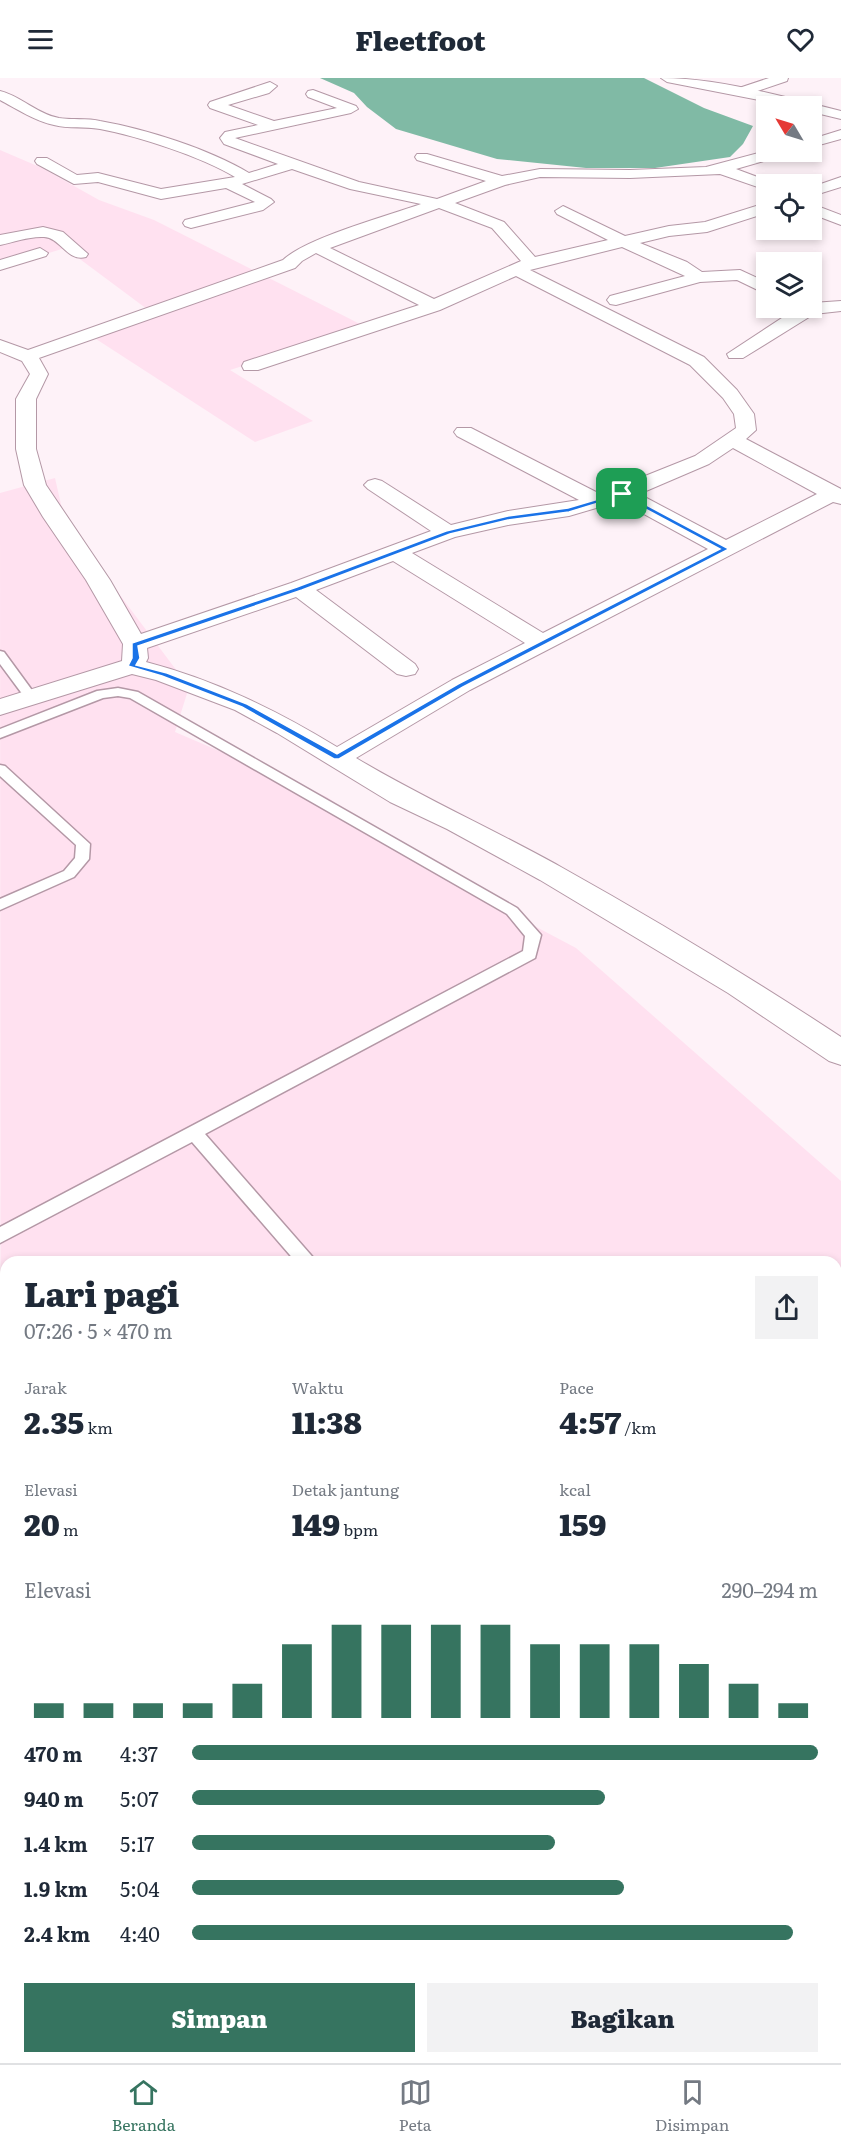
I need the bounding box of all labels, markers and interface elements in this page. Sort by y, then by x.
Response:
text: Fleetfoot [355,19,486,59]
icon: menu [24,23,57,56]
icon: heart [784,23,817,56]
north arrow [756,96,822,162]
map controls [756,96,822,318]
button: locate [756,174,822,240]
button: layers [756,252,822,318]
pin [596,468,647,519]
icon: arrive [605,477,638,510]
text: Lari pagi [24,1268,179,1317]
button: share [755,1276,818,1339]
text: 07:26 · 5 × 470 m [24,1315,173,1345]
text: Jarak [24,1375,67,1399]
text: Waktu [292,1375,344,1399]
text: Pace [559,1375,594,1399]
text: 2.35 [24,1399,84,1443]
text: 11:38 [292,1399,362,1443]
text: 4:57 [559,1399,621,1443]
text: km [84,1415,113,1439]
text: /km [621,1415,656,1439]
text: Elevasi [24,1477,78,1501]
text: Detak jantung [292,1477,399,1501]
text: kcal [559,1477,591,1501]
text: 20 [24,1501,60,1545]
text: 149 [292,1501,340,1545]
text: 159 [559,1501,607,1545]
text: m [60,1517,79,1541]
text: bpm [340,1517,378,1541]
text: Elevasi [24,1574,91,1604]
text: 290–294 m [722,1574,818,1604]
text: 470 m [24,1738,82,1768]
text: 4:37 [120,1738,158,1768]
text: 940 m [24,1783,84,1813]
text: 5:07 [120,1783,159,1813]
text: 1.4 km [24,1828,88,1858]
text: 5:17 [120,1828,155,1858]
text: 1.9 km [24,1873,88,1903]
text: 5:04 [120,1873,159,1903]
text: 2.4 km [24,1918,90,1948]
text: 4:40 [120,1918,160,1948]
button: Simpan [24,1983,415,2052]
button: Bagikan [427,1983,818,2052]
tab: Beranda [112,2076,175,2136]
tab: Peta [399,2076,432,2136]
tab: Disimpan [655,2076,729,2136]

